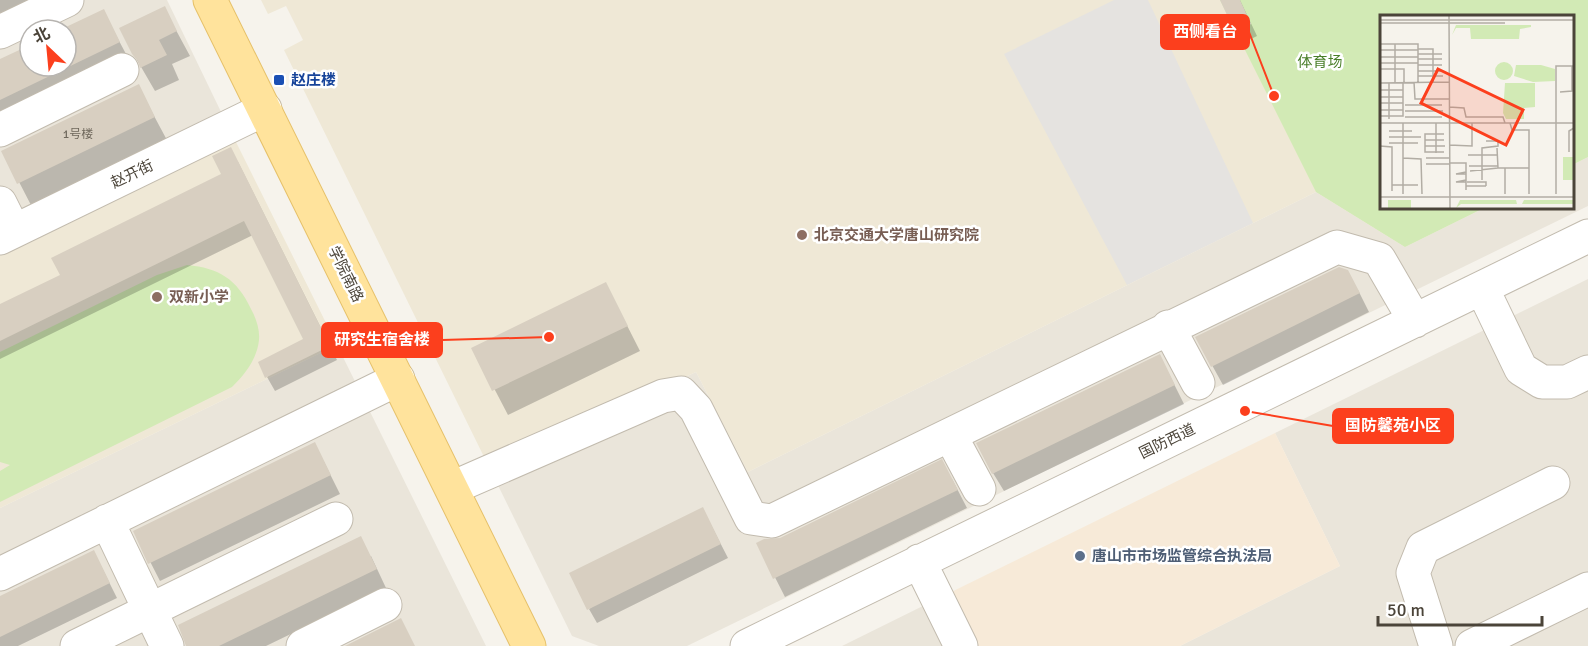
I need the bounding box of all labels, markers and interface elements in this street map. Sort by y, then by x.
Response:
callout: 西侧看台 [1161,15,1249,49]
inset map [1380,15,1573,208]
north arrow [18,18,78,78]
text: 西侧看台 [1173,22,1237,42]
text: 北 [30,23,53,48]
park label: 体育场 [1297,53,1343,71]
place label: 赵庄楼 [291,71,336,89]
marker: 赵庄楼 [272,73,286,87]
house number: 1号楼 [63,127,93,142]
street label: 赵开街 [108,156,156,192]
place label: 北京交通大学唐山研究院 [814,226,979,244]
marker: 北京交通大学唐山研究院 [795,228,809,242]
street label: 学院南路 [325,243,367,305]
place label: 双新小学 [169,288,229,306]
marker: 双新小学 [150,290,164,304]
callout: 研究生宿舍楼 [322,323,442,357]
text: 研究生宿舍楼 [334,330,430,350]
callout: 国防馨苑小区 [1333,409,1453,443]
text: 国防馨苑小区 [1345,416,1441,436]
street label: 国防西道 [1136,420,1198,462]
place label: 唐山市市场监管综合执法局 [1092,547,1272,565]
marker: 唐山市市场监管综合执法局 [1073,549,1087,563]
scale bar [1378,589,1542,627]
text: 50 m [1387,599,1425,621]

